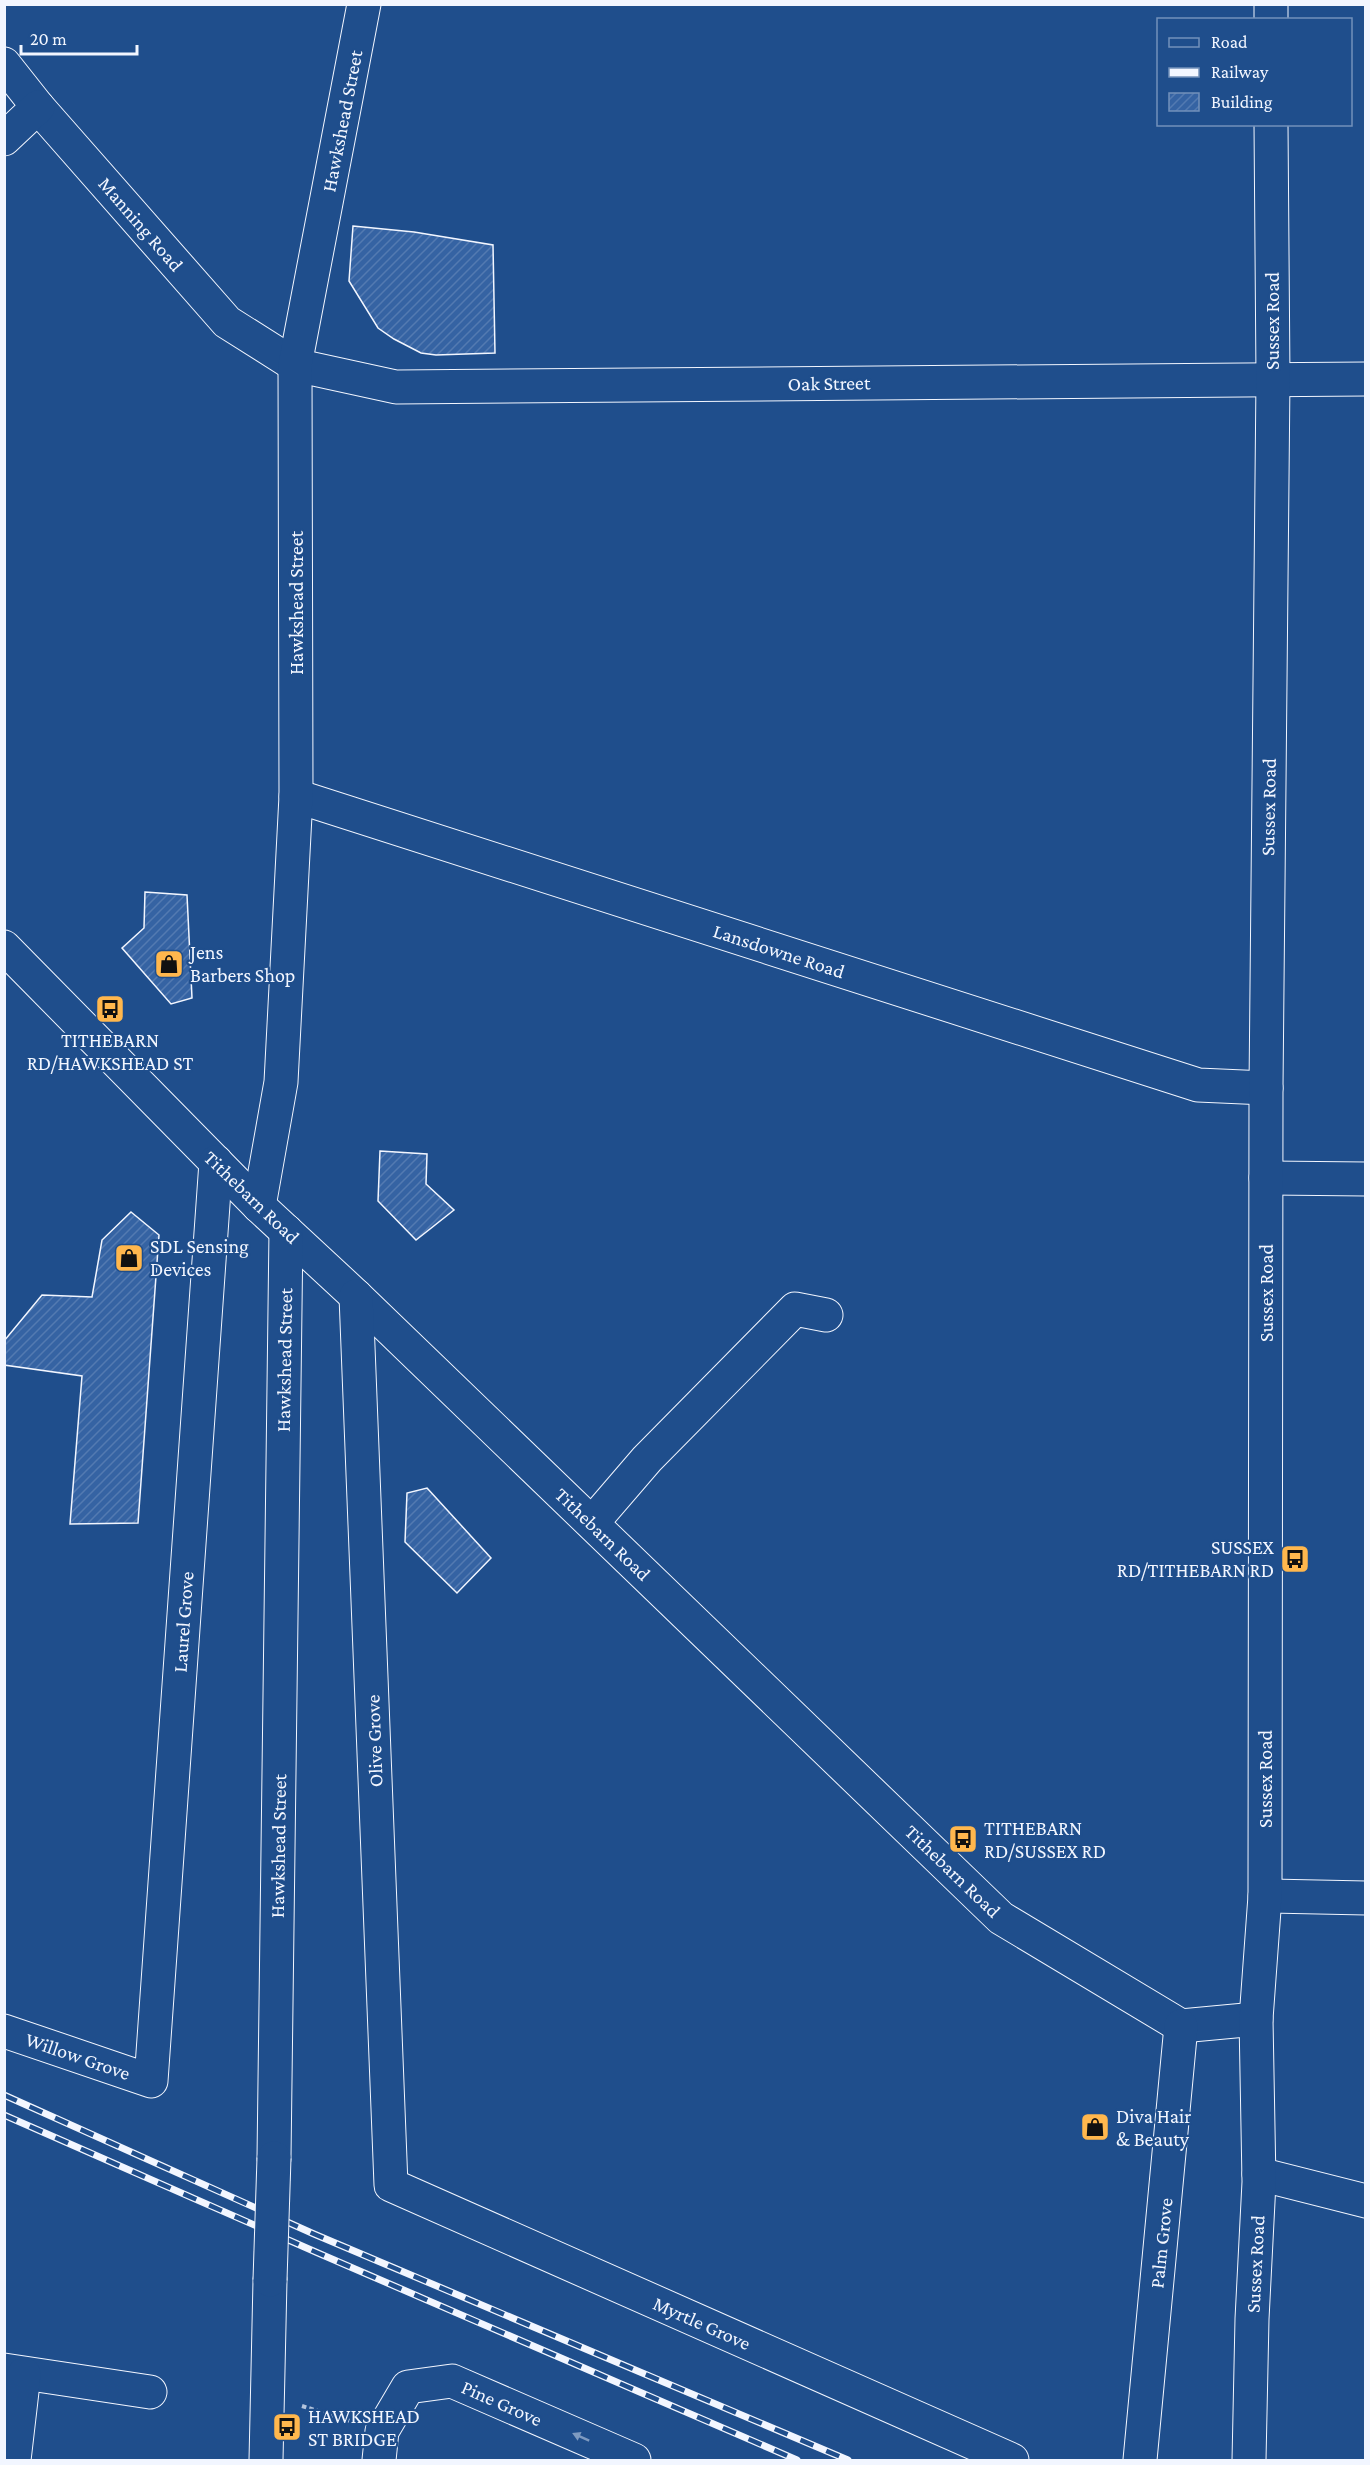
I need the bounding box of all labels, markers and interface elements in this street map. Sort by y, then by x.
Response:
scale bar [21,18,136,56]
legend [1157,18,1352,126]
text: 20 m [30,29,67,49]
text: Road [1211,32,1248,52]
street label: Hawkshead Street [317,48,367,194]
text: Railway [1211,62,1269,82]
text: Building [1211,92,1273,112]
street label: Manning Road [93,173,188,276]
street label: Sussex Road [1261,272,1283,370]
street label: Oak Street [787,371,871,395]
street label: Hawkshead Street [285,531,307,675]
street label: Sussex Road [1256,757,1280,856]
street label: Lansdowne Road [711,919,848,983]
place label: Jens Barbers Shop [188,941,295,987]
shop icon: Jens Barbers Shop [153,948,185,980]
bus stop icon: TITHEBARN RD/HAWKSHEAD ST [94,993,126,1025]
place label: TITHEBARN RD/HAWKSHEAD ST [27,1029,193,1074]
street label: Tithebarn Road [200,1146,305,1248]
place label: SDL Sensing Devices [150,1235,249,1280]
shop icon: SDL Sensing Devices [113,1242,145,1274]
street label: Sussex Road [1255,1244,1277,1342]
street label: Hawkshead Street [272,1287,296,1432]
street label: Tithebarn Road [551,1483,656,1585]
place label: SUSSEX RD/TITHEBARN RD [1117,1536,1275,1581]
bus stop icon: SUSSEX RD/TITHEBARN RD [1279,1543,1311,1575]
street label: Laurel Grove [168,1570,198,1673]
street label: Olive Grove [361,1694,387,1788]
street label: Sussex Road [1254,1730,1276,1828]
street label: Hawkshead Street [266,1773,290,1918]
place label: TITHEBARN RD/SUSSEX RD [984,1817,1106,1862]
street label: Tithebarn Road [901,1820,1006,1922]
bus stop icon: TITHEBARN RD/SUSSEX RD [947,1823,979,1855]
street label: Willow Grove [23,2028,133,2084]
place label: Diva Hair & Beauty [1116,2105,1191,2151]
shop icon: Diva Hair & Beauty [1079,2111,1111,2143]
street label: Palm Grove [1145,2196,1177,2289]
street label: Sussex Road [1241,2214,1269,2313]
street label: Myrtle Grove [649,2292,754,2355]
street label: Pine Grove [458,2376,546,2431]
place label: HAWKSHEAD ST BRIDGE [308,2405,420,2450]
bus stop icon: HAWKSHEAD ST BRIDGE [271,2411,303,2443]
one-way arrow [571,2432,589,2442]

